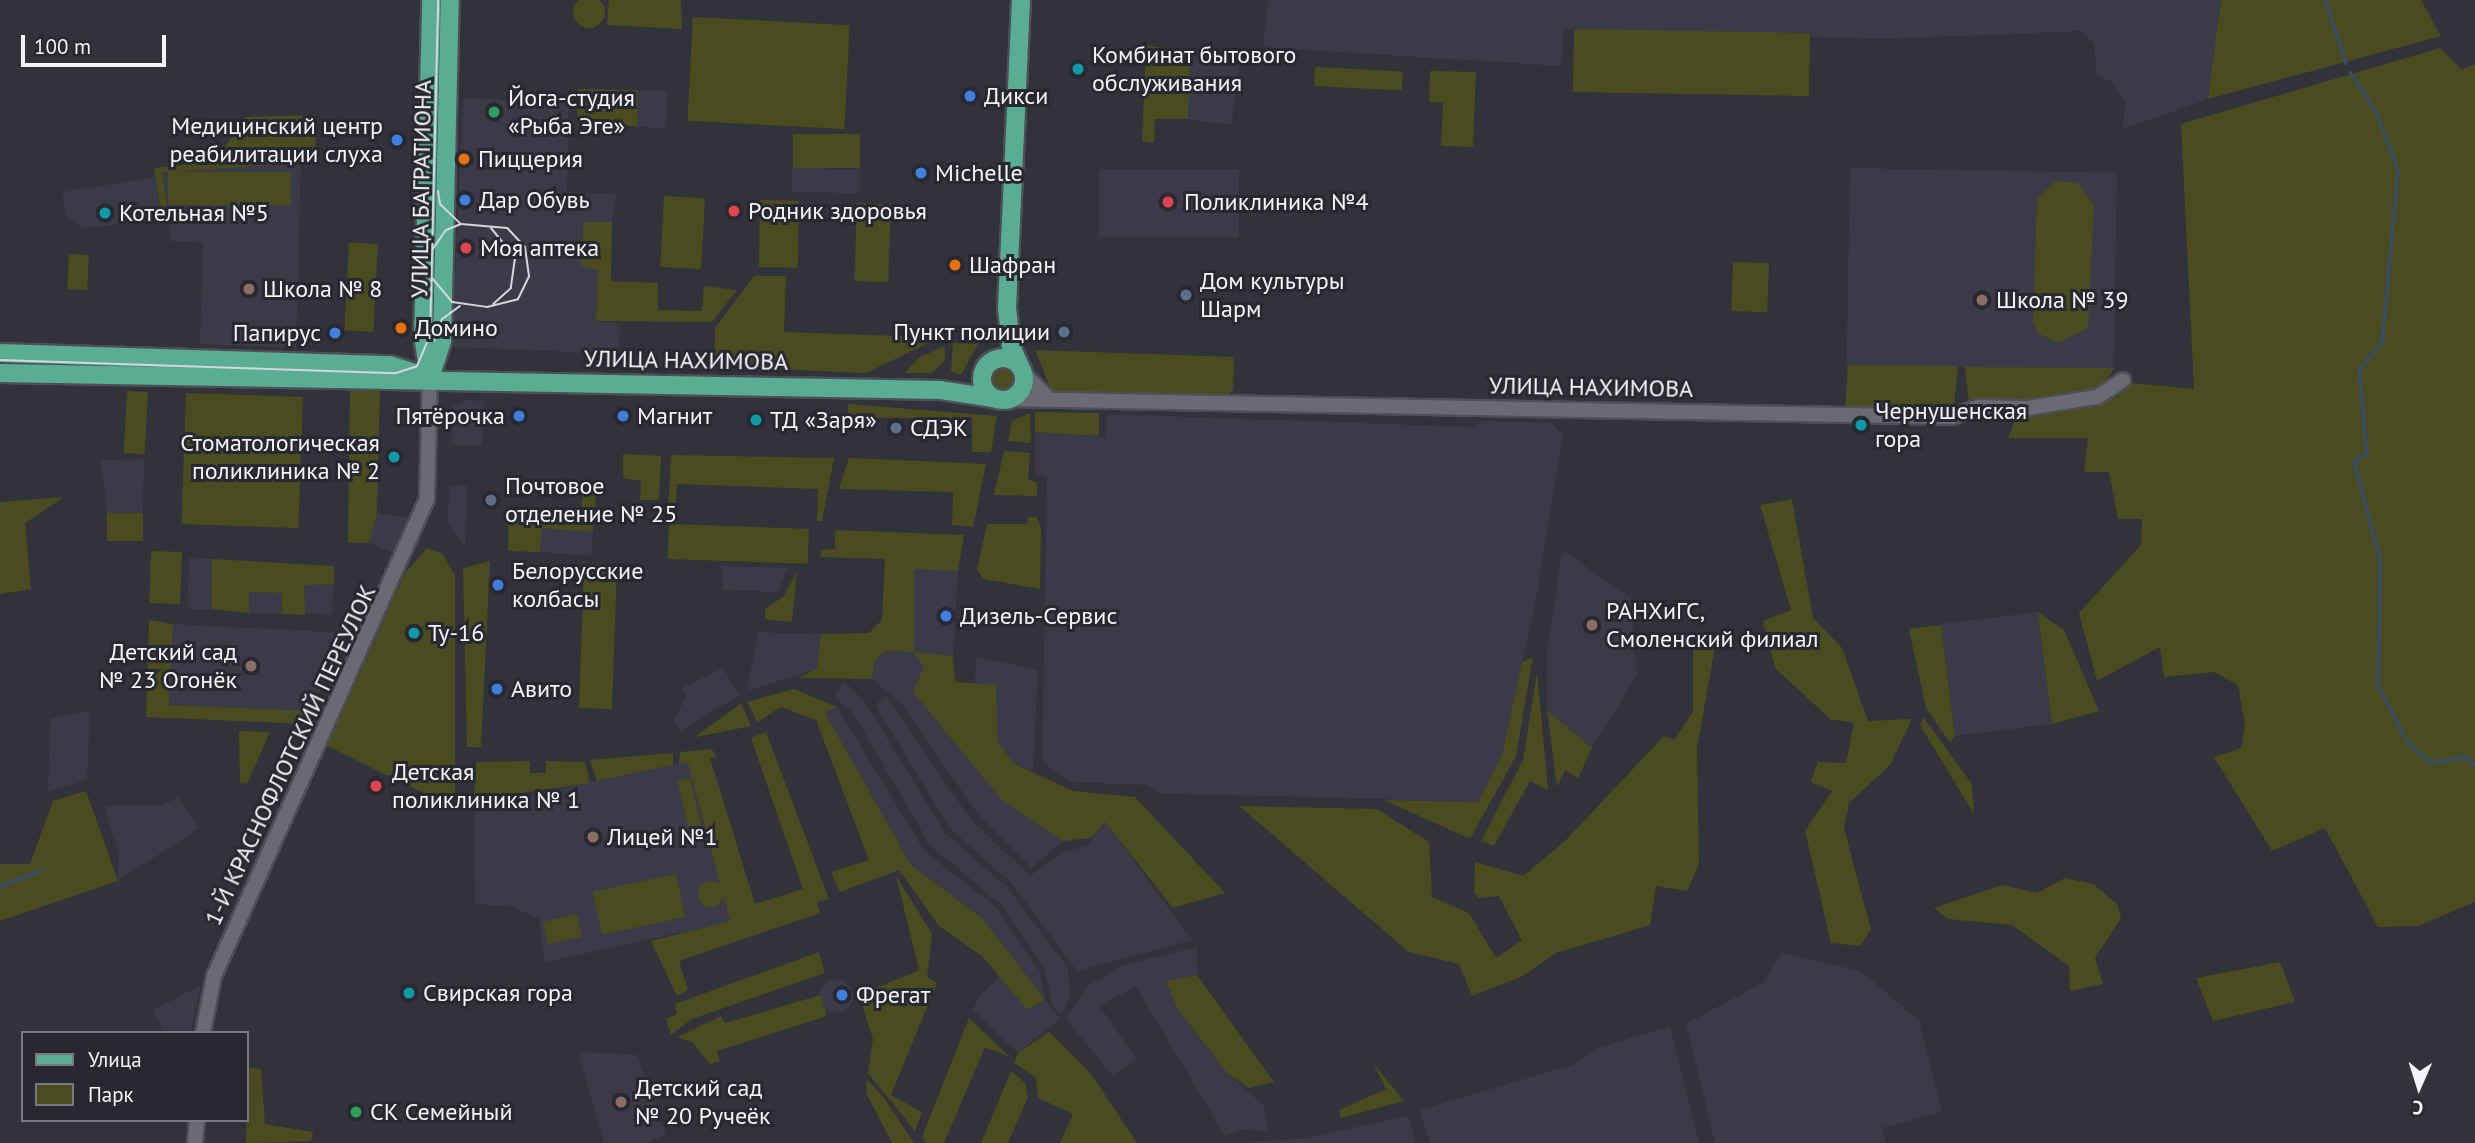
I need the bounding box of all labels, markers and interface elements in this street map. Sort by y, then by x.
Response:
scale bar [24,21,170,65]
text: 100 m [34,33,91,60]
place label: Комбинат бытового обслуживания [1092,41,1297,97]
marker: Комбинат бытового обслуживания [1070,61,1086,77]
street label: УЛИЦА БАГРАТИОНА [405,79,437,299]
place label: Дикси [984,82,1048,110]
place label: Йога-студия «Рыба Эге» [508,84,635,140]
marker: Дикси [962,88,978,104]
marker: Йога-студия «Рыба Эге» [486,104,502,120]
place label: Медицинский центр реабилитации слуха [169,112,383,168]
marker: Медицинский центр реабилитации слуха [389,132,405,148]
place label: Пиццерия [478,145,583,173]
marker: Пиццерия [456,151,472,167]
place label: Michelle [935,159,1023,187]
marker: Michelle [913,165,929,181]
place label: Дар Обувь [479,186,590,214]
place label: Поликлиника №4 [1184,188,1369,216]
marker: Дар Обувь [457,192,473,208]
marker: Поликлиника №4 [1158,192,1178,212]
place label: Родник здоровья [748,197,927,225]
place label: Котельная №5 [119,199,269,227]
marker: Родник здоровья [726,203,742,219]
marker: Котельная №5 [97,205,113,221]
place label: Моя аптека [480,234,599,262]
marker: Моя аптека [458,240,474,256]
place label: Шафран [969,251,1056,279]
marker: Шафран [947,257,963,273]
place label: Дом культуры Шарм [1200,267,1344,323]
place label: Школа № 8 [263,275,382,303]
marker: Школа № 8 [241,281,257,297]
place label: Школа № 39 [1996,286,2128,314]
marker: Дом культуры Шарм [1178,287,1194,303]
marker: Школа № 39 [1974,292,1990,308]
place label: Домино [415,314,498,342]
place label: Пункт полиции [893,318,1050,346]
place label: Папирус [233,319,321,347]
marker: Домино [393,320,409,336]
marker: Пункт полиции [1056,324,1072,340]
marker: Папирус [327,325,343,341]
street label: УЛИЦА НАХИМОВА [583,344,789,376]
street label: УЛИЦА НАХИМОВА [1488,371,1694,403]
place label: Чернушенская гора [1875,397,2027,453]
place label: Пятёрочка [395,402,505,430]
place label: Магнит [637,402,712,430]
place label: ТД «Заря» [770,406,877,434]
marker: Пятёрочка [511,408,527,424]
marker: Магнит [615,408,631,424]
marker: ТД «Заря» [748,412,764,428]
place label: СДЭК [910,414,968,442]
marker: Чернушенская гора [1853,417,1869,433]
marker: СДЭК [888,420,904,436]
place label: Стоматологическая поликлиника № 2 [180,429,380,485]
marker: Стоматологическая поликлиника № 2 [386,449,402,465]
place label: Почтовое отделение № 25 [505,472,677,528]
marker: Почтовое отделение № 25 [483,492,499,508]
place label: Белорусские колбасы [512,557,643,613]
marker: Белорусские колбасы [490,577,506,593]
street label: 1-Й КРАСНОФЛОТСКИЙ ПЕРЕУЛОК [198,580,382,930]
place label: РАНХиГС, Смоленский филиал [1606,597,1819,653]
place label: Дизель-Сервис [960,602,1117,630]
marker: Дизель-Сервис [938,608,954,624]
marker: РАНХиГС, Смоленский филиал [1584,617,1600,633]
place label: Ту-16 [428,619,484,647]
marker: Ту-16 [406,625,422,641]
place label: Детский сад № 23 Огонёк [99,638,237,694]
marker: Детский сад № 23 Огонёк [243,658,259,674]
place label: Авито [511,675,572,703]
marker: Авито [489,681,505,697]
place label: Детская поликлиника № 1 [392,758,580,814]
marker: Детская поликлиника № 1 [366,776,386,796]
place label: Лицей №1 [607,823,718,851]
marker: Лицей №1 [585,829,601,845]
place label: Свирская гора [423,979,573,1007]
place label: Фрегат [856,981,930,1009]
marker: Свирская гора [401,985,417,1001]
marker: Фрегат [834,987,850,1003]
legend [21,1031,248,1122]
text: Улица [88,1046,142,1073]
north arrow [2384,1052,2454,1122]
place label: Детский сад № 20 Ручеёк [635,1074,770,1130]
text: Парк [88,1081,134,1108]
marker: Детский сад № 20 Ручеёк [613,1094,629,1110]
text: С [2412,1096,2424,1120]
place label: СК Семейный [370,1098,512,1126]
marker: СК Семейный [348,1104,364,1120]

